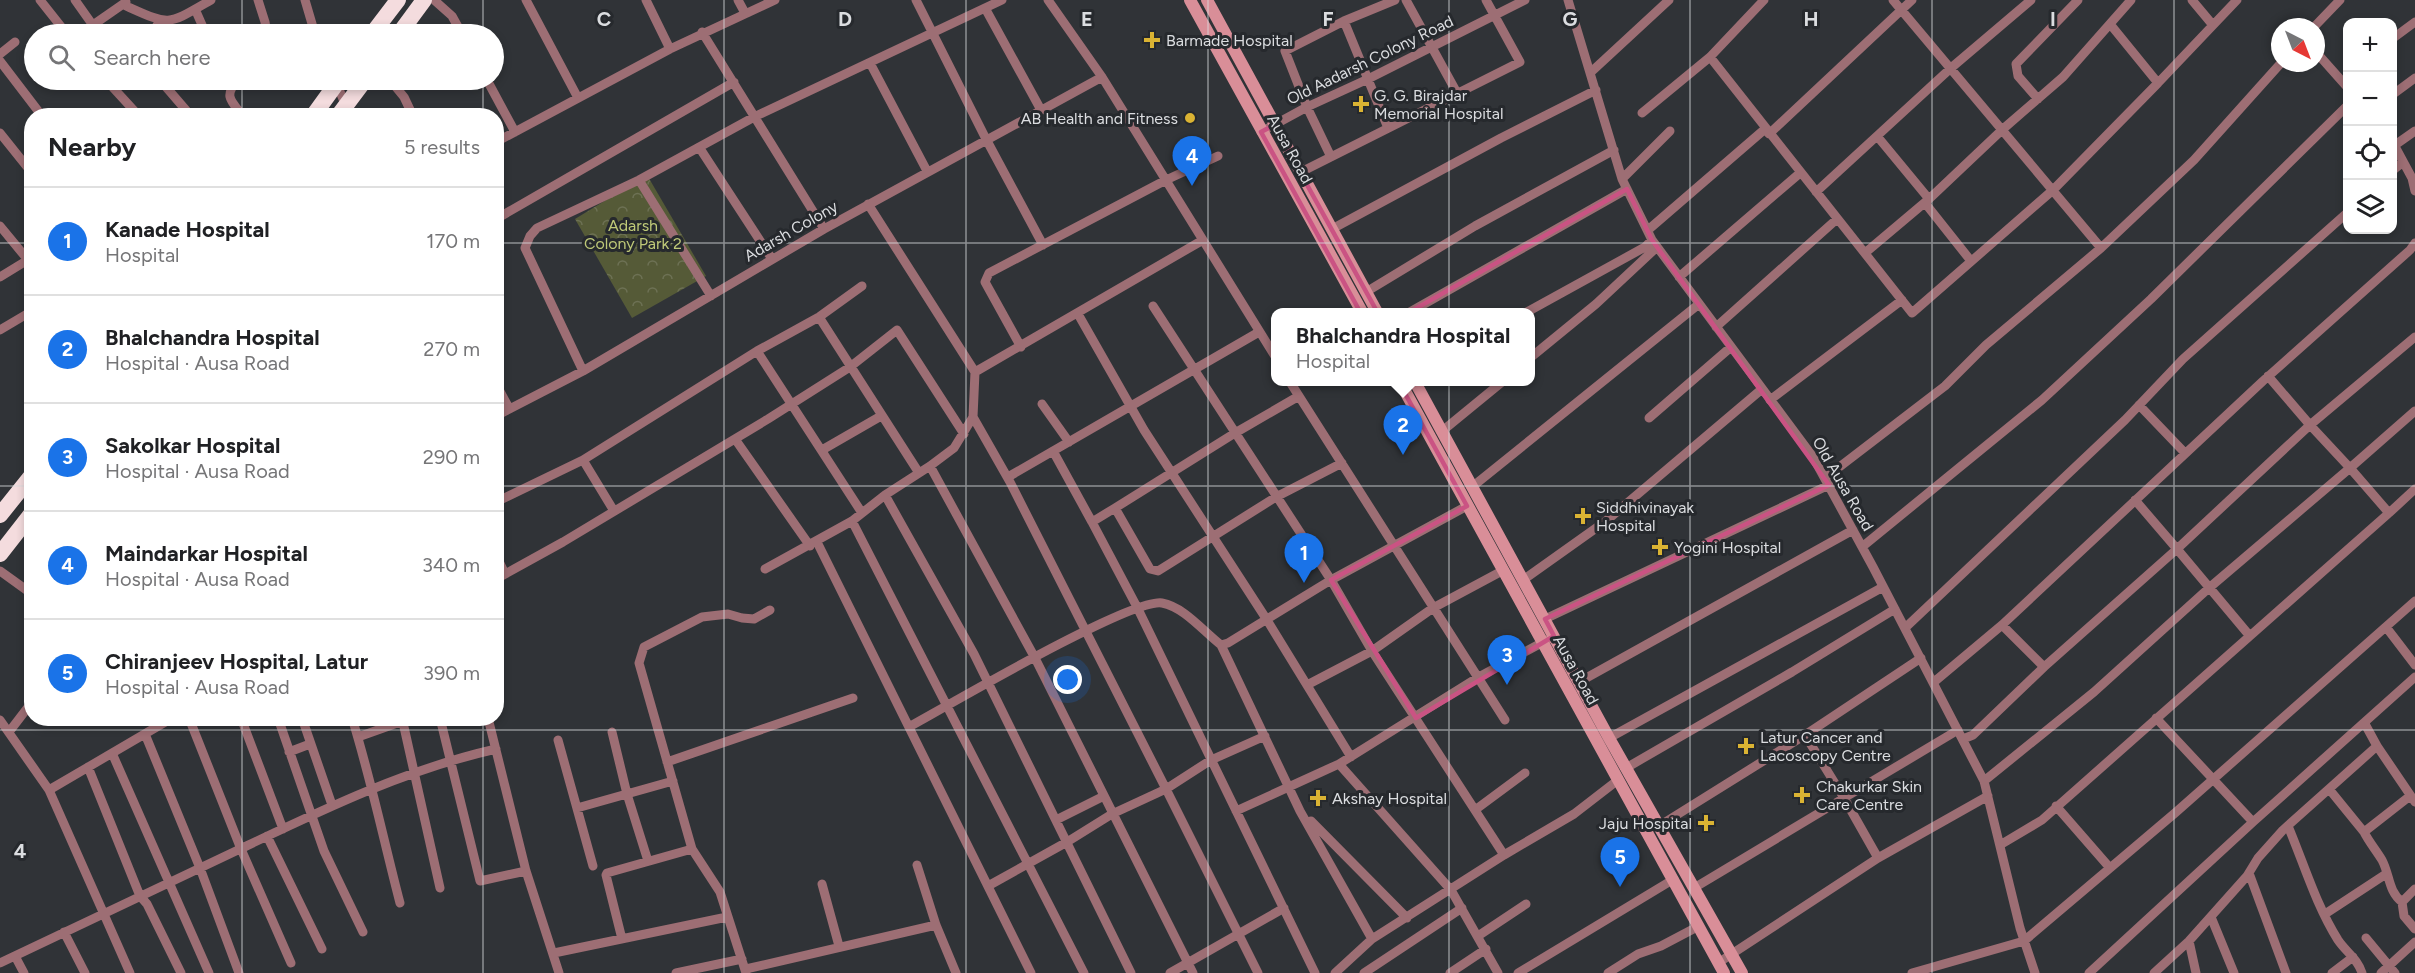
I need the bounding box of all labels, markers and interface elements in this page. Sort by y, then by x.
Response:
text: C [597,7,611,31]
text: D [838,7,852,31]
text: E [1081,7,1093,31]
text: F [1322,7,1334,31]
text: G [1563,7,1578,31]
text: H [1804,7,1819,31]
text: I [2050,7,2056,31]
street label: Old Aadarsh Colony Road [1284,11,1456,109]
north arrow [2271,18,2325,72]
map controls [2343,18,2397,234]
button: + [2343,18,2397,72]
search box [24,24,504,90]
marker: Barmade Hospital [1143,31,1161,49]
place label: Barmade Hospital [1166,31,1293,50]
icon: search [45,41,78,74]
text: Search here [93,44,211,71]
button: − [2343,72,2397,126]
place label: G. G. Birajdar Memorial Hospital [1374,86,1504,123]
marker: G. G. Birajdar Memorial Hospital [1352,95,1370,113]
place label: AB Health and Fitness [1021,109,1178,128]
marker: AB Health and Fitness [1183,111,1197,125]
street label: Ausa Road [1263,111,1317,187]
button: locate [2343,126,2397,180]
text: Nearby [48,131,136,163]
text: 5 results [404,135,480,159]
pin: 4 [1172,136,1212,186]
button: layers [2343,180,2397,234]
street label: Adarsh Colony [741,196,842,265]
text: Kanade Hospital [105,216,270,243]
park label: Adarsh Colony Park 2 [584,216,682,253]
text: 1 [63,229,72,253]
text: 170 m [426,229,480,253]
text: Hospital [105,243,180,267]
popup [1271,308,1535,386]
text: Bhalchandra Hospital [1296,322,1510,349]
text: Bhalchandra Hospital [105,324,320,351]
text: 2 [62,337,73,361]
text: 270 m [423,337,480,361]
text: Hospital [1296,349,1370,373]
text: Hospital · Ausa Road [105,351,290,375]
pin: 2 [1384,406,1422,455]
text: Sakolkar Hospital [105,432,280,459]
street label: Old Ausa Road [1808,434,1878,534]
text: 3 [62,445,73,469]
text: 290 m [423,445,480,469]
text: Hospital · Ausa Road [105,459,290,483]
place label: Siddhivinayak Hospital [1596,498,1694,535]
marker: Siddhivinayak Hospital [1574,507,1592,525]
pin: 1 [1284,534,1324,583]
marker: Yogini Hospital [1651,538,1669,556]
place label: Yogini Hospital [1674,538,1781,557]
text: Maindarkar Hospital [105,540,308,567]
text: 4 [61,553,74,577]
text: 340 m [422,553,480,577]
text: Hospital · Ausa Road [105,567,290,591]
street label: Ausa Road [1549,632,1603,708]
pin: 3 [1488,636,1526,685]
text: Chiranjeev Hospital, Latur [105,648,368,675]
text: 5 [62,661,73,685]
text: 390 m [423,661,480,685]
your location [1053,665,1082,694]
text: Hospital · Ausa Road [105,675,290,699]
place label: Latur Cancer and Lacoscopy Centre [1760,728,1891,765]
marker: Latur Cancer and Lacoscopy Centre [1737,737,1755,755]
place label: Chakurkar Skin Care Centre [1816,777,1922,814]
marker: Chakurkar Skin Care Centre [1793,786,1811,804]
marker: Akshay Hospital [1309,789,1327,807]
place label: Akshay Hospital [1332,789,1447,808]
place label: Jaju Hospital [1599,814,1692,833]
marker: Jaju Hospital [1697,814,1715,832]
pin: 5 [1600,838,1640,887]
text: 4 [14,839,27,863]

